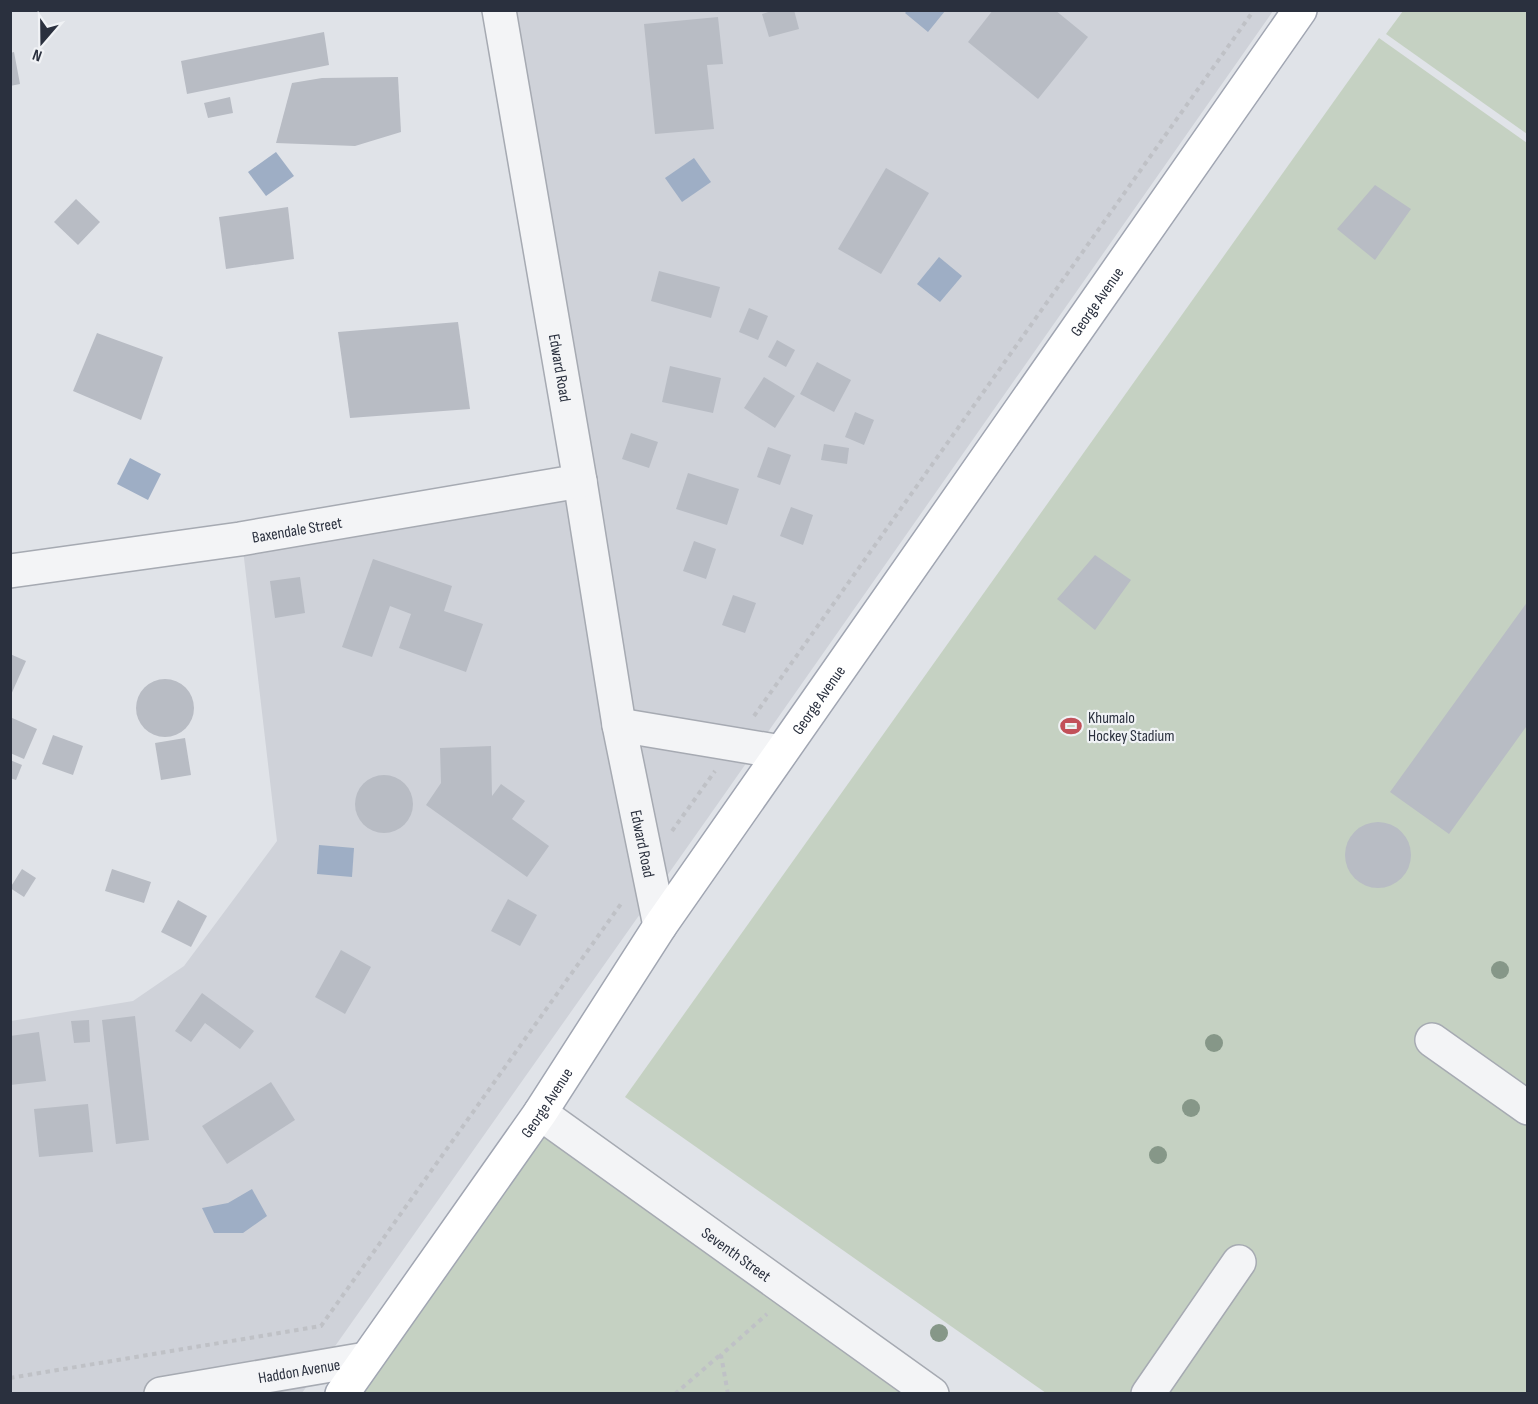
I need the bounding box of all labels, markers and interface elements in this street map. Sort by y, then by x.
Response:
north arrow [12,12,72,72]
text: N [30,44,45,65]
street label: George Avenue [1067,264,1128,340]
street label: Edward Road [544,333,574,403]
street label: Baxendale Street [251,514,344,548]
street label: George Avenue [789,662,850,739]
place label: Khumalo Hockey Stadium [1088,709,1174,746]
sports icon: Khumalo Hockey Stadium [1059,714,1083,738]
street label: Edward Road [626,808,658,879]
street label: George Avenue [518,1065,577,1142]
street label: Seventh Street [697,1224,774,1287]
street label: Haddon Avenue [257,1356,342,1388]

